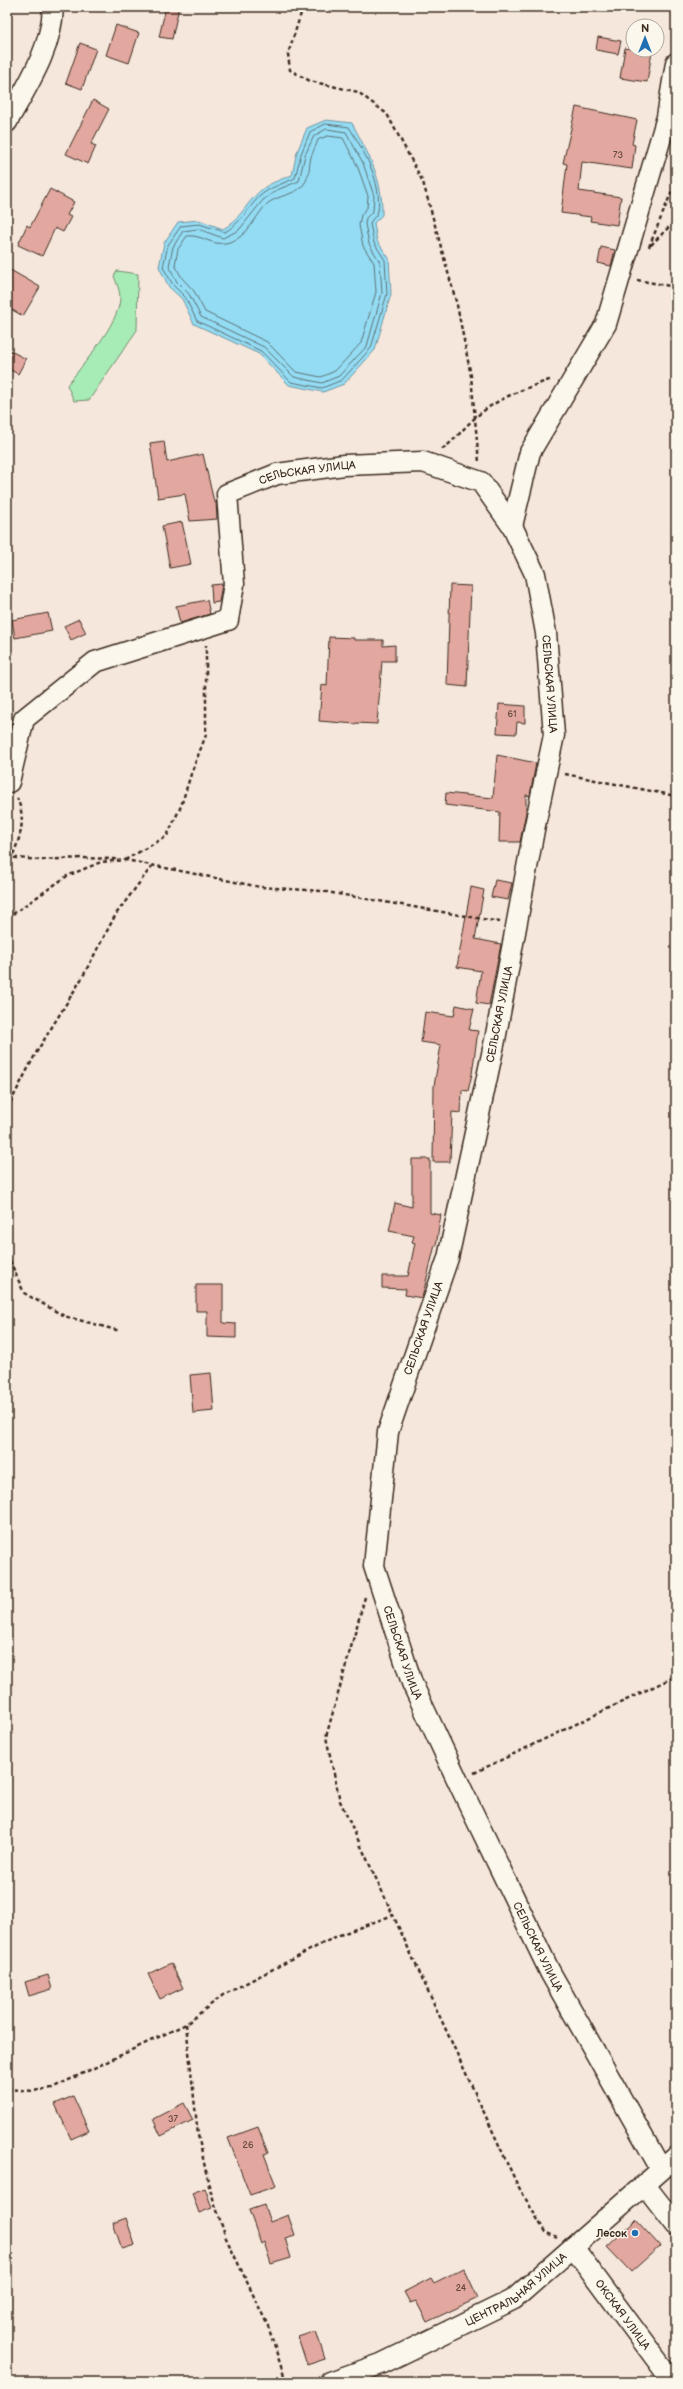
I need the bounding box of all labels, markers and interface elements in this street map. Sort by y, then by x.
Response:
north arrow [625,18,665,58]
text: N [641,22,649,35]
house number: 73 [613,150,623,161]
street label: СЕЛЬСКАЯ УЛИЦА [257,459,356,488]
street label: СЕЛЬСКАЯ УЛИЦА [539,634,560,734]
house number: 61 [508,709,516,720]
street label: СЕЛЬСКАЯ УЛИЦА [484,964,515,1064]
street label: СЕЛЬСКАЯ УЛИЦА [401,1279,446,1377]
street label: СЕЛЬСКАЯ УЛИЦА [380,1604,425,1702]
street label: СЕЛЬСКАЯ УЛИЦА [510,1900,566,1994]
house number: 37 [168,2114,179,2125]
house number: 26 [243,2140,254,2151]
place label: Лесок [595,2227,627,2240]
marker: Лесок [630,2228,640,2238]
street label: ЦЕНТРАЛЬНАЯ УЛИЦА [463,2250,570,2329]
street label: ОКСКАЯ УЛИЦА [592,2277,653,2353]
house number: 24 [456,2283,467,2294]

